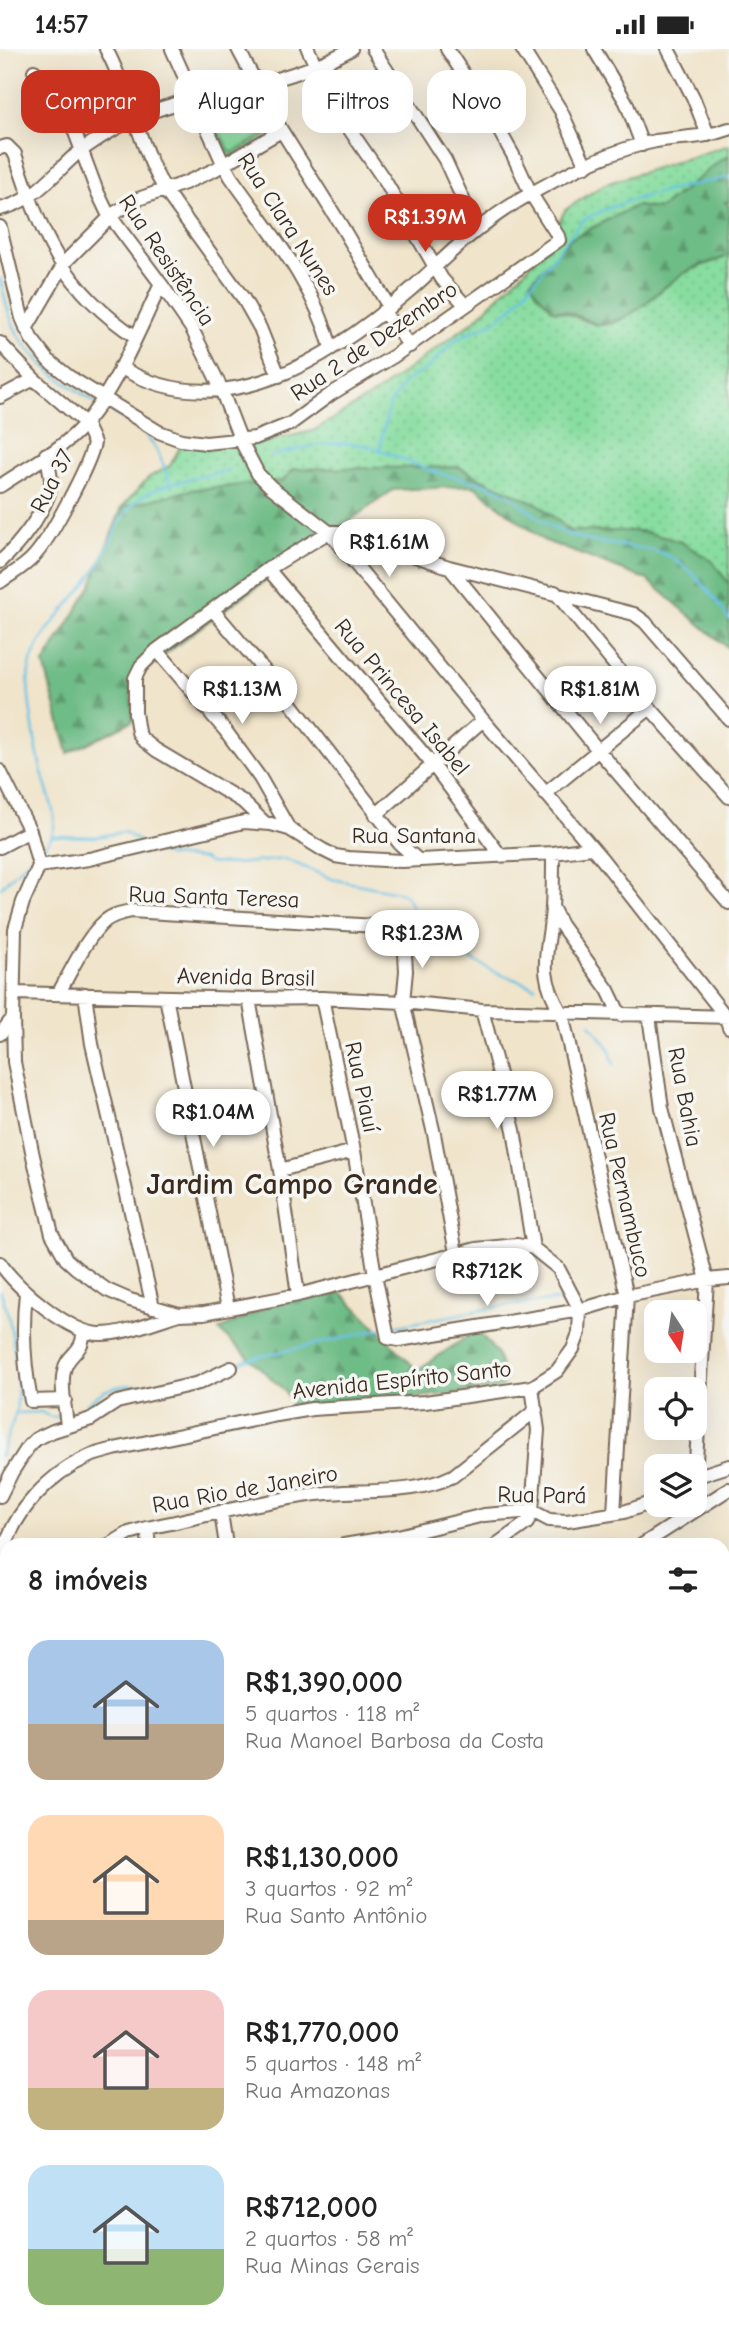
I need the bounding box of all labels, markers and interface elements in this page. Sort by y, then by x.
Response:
text: 14:57 [35,10,88,40]
chip: Comprar [21,70,160,133]
chip: Alugar [174,70,288,133]
chip: Filtros [302,70,413,133]
chip: Novo [427,70,526,133]
street label: Rua Clara Nunes [232,147,344,301]
street label: Rua Resistência [113,189,221,331]
pin: R$1.39M [360,195,490,254]
text: R$1.39M [384,203,466,230]
street label: Rua 2 de Dezembro [285,275,463,407]
street label: Rua 37 [25,445,79,517]
pin: R$1.61M [324,519,454,579]
text: R$1.61M [349,528,429,555]
street label: Rua Princesa Isabel [329,613,475,781]
pin: R$1.13M [177,667,307,726]
pin: R$1.81M [535,667,665,726]
text: R$1.13M [202,675,282,702]
text: R$1.81M [560,675,640,702]
street label: Rua Santana [352,822,476,849]
street label: Rua Santa Teresa [128,881,300,913]
pin: R$1.23M [357,911,487,970]
text: R$1.23M [381,919,463,946]
street label: Avenida Brasil [177,962,315,992]
street label: Rua Piauí [339,1039,385,1136]
street label: Rua Bahia [662,1045,708,1149]
pin: R$1.77M [432,1072,562,1131]
text: R$1.77M [457,1080,537,1107]
pin: R$1.04M [148,1089,278,1149]
text: R$1.04M [172,1098,254,1125]
street label: Rua Pernambuco [593,1110,657,1280]
district label: Jardim Campo Grande [146,1167,438,1202]
pin: R$712K [430,1249,544,1308]
text: R$712K [451,1257,523,1284]
north arrow [644,1300,707,1363]
map controls [644,1300,707,1517]
street label: Avenida Espírito Santo [291,1355,513,1405]
button: locate [644,1377,707,1440]
button: layers [644,1454,707,1517]
street label: Rua Rio de Janeiro [150,1459,340,1519]
street label: Rua Pará [497,1481,587,1509]
icon: filters [664,1561,702,1599]
text: 8 imóveis [28,1563,148,1598]
text: R$1,390,000 [245,1665,403,1700]
icon: home [84,1668,168,1752]
text: 5 quartos · 118 m² [245,1700,419,1727]
text: Rua Manoel Barbosa da Costa [245,1727,544,1754]
text: R$1,130,000 [245,1840,399,1875]
icon: home [84,1843,168,1927]
text: 3 quartos · 92 m² [245,1875,413,1902]
text: Rua Santo Antônio [245,1902,427,1929]
text: R$1,770,000 [245,2015,399,2050]
icon: home [84,2018,168,2102]
text: 5 quartos · 148 m² [245,2050,421,2077]
text: Rua Amazonas [245,2077,390,2104]
text: R$712,000 [245,2190,378,2225]
icon: home [84,2193,168,2277]
text: 2 quartos · 58 m² [245,2225,413,2252]
text: Rua Minas Gerais [245,2252,420,2279]

